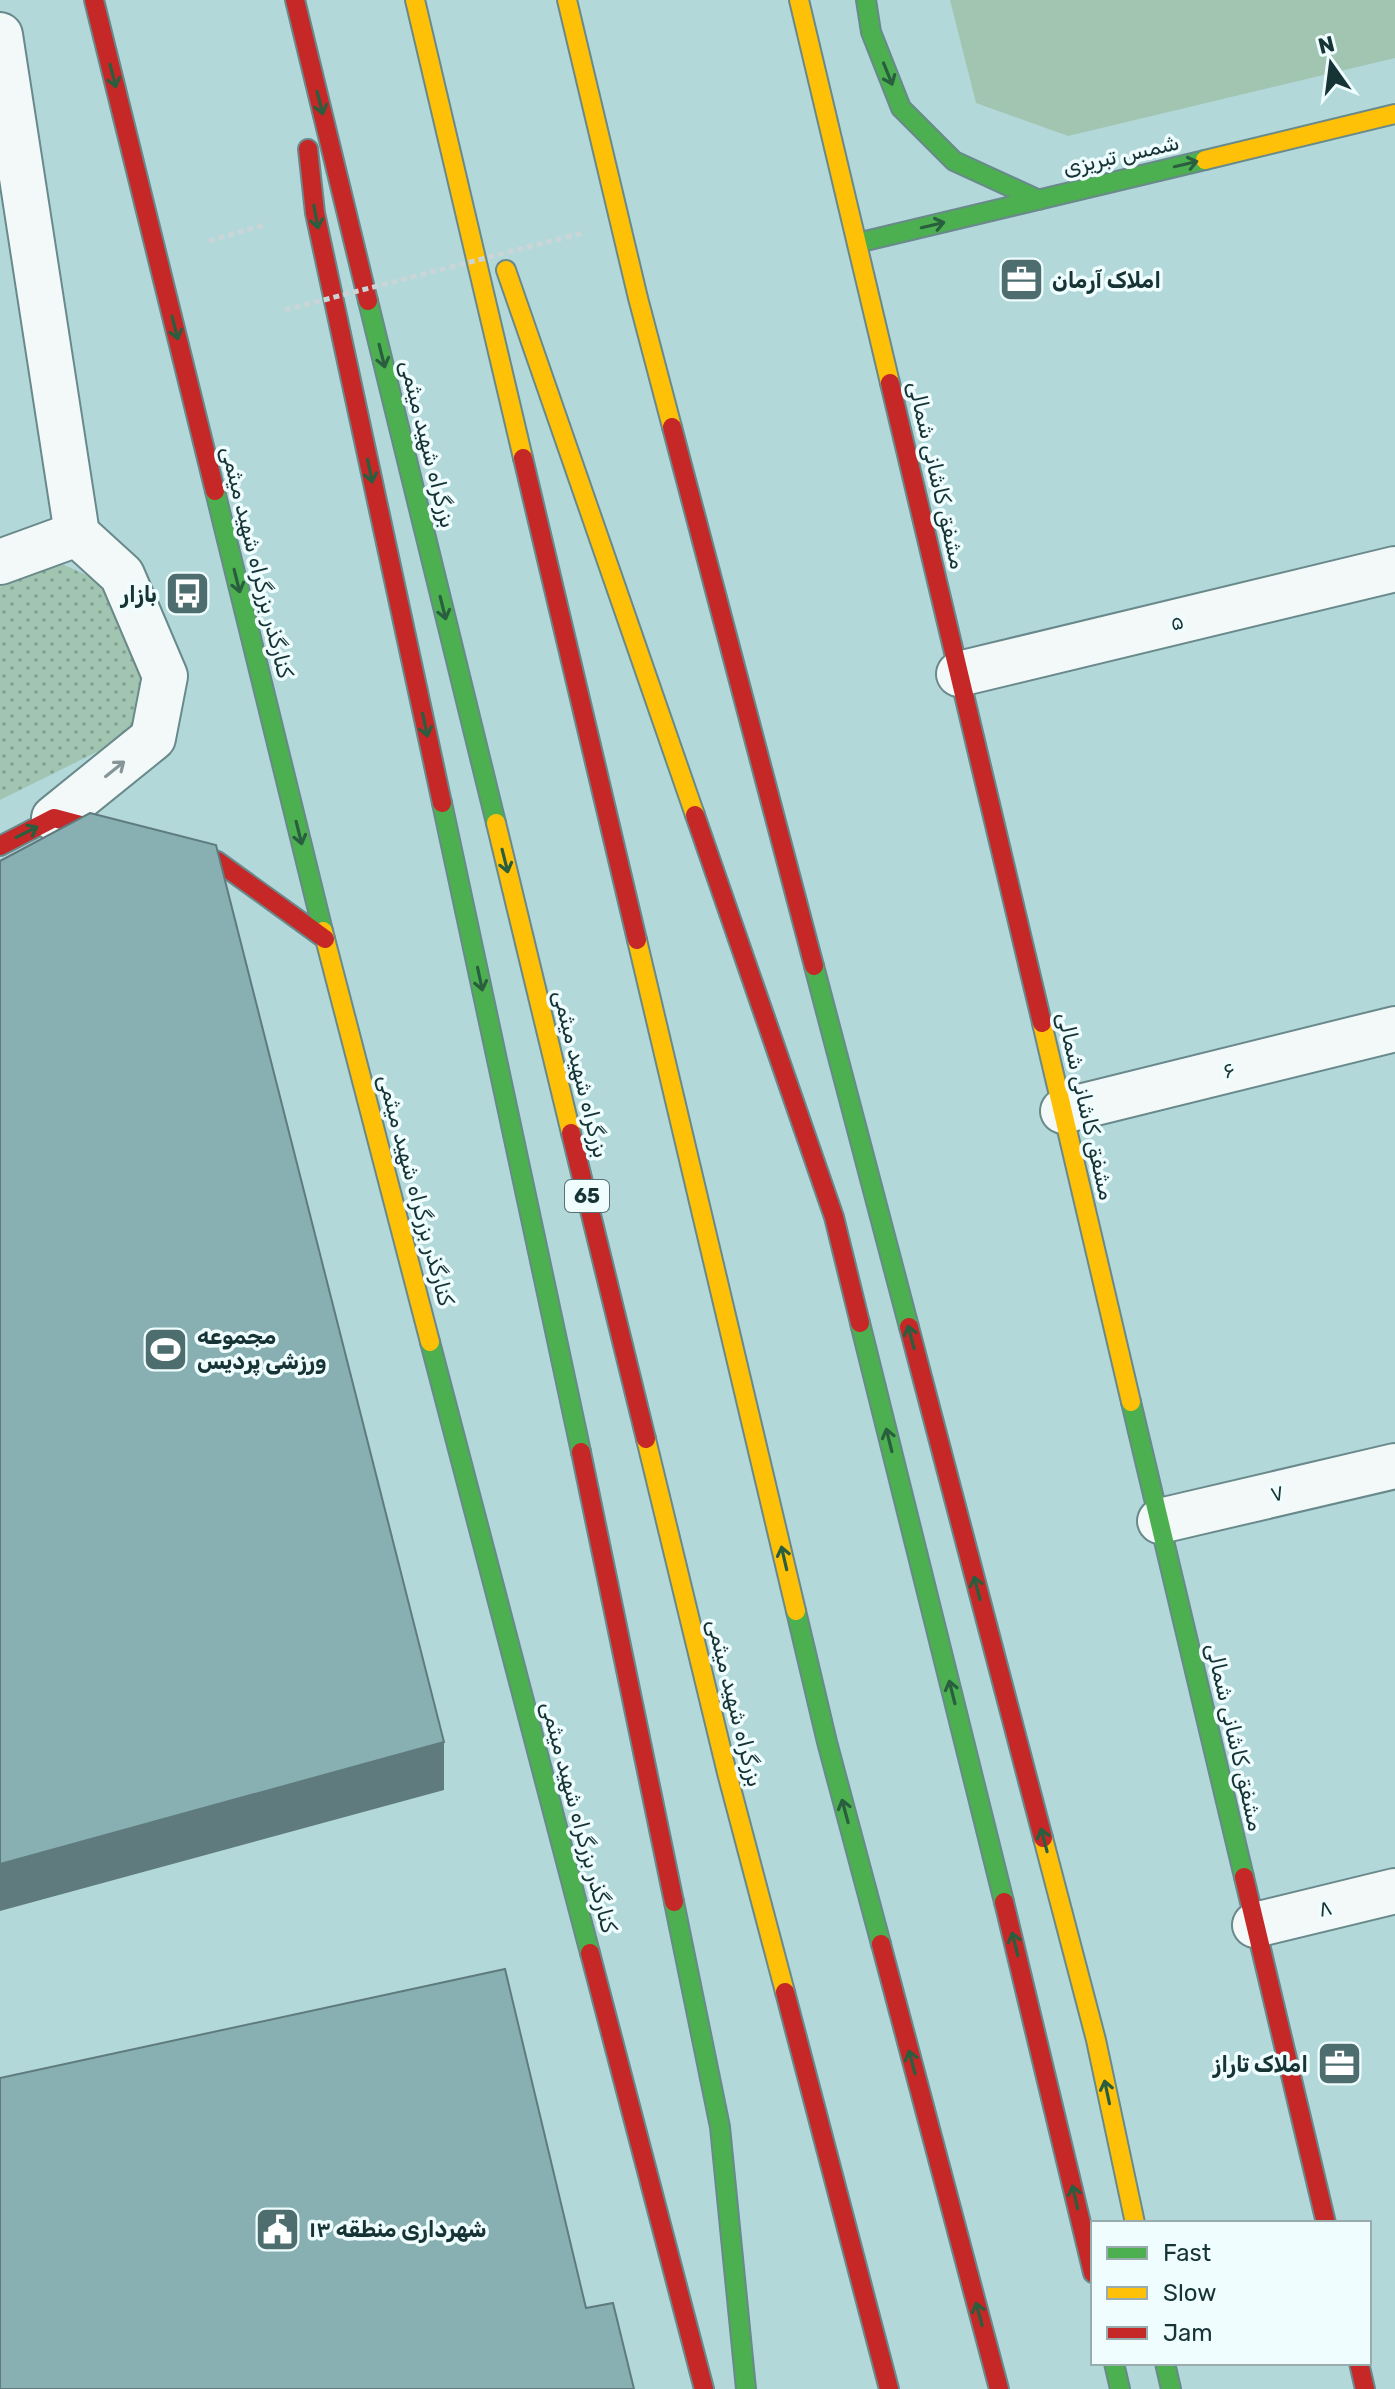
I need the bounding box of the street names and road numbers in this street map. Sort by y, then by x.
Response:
street label: شمس تبریزی [1060,128,1182,182]
street label: بزرگراه شهید میثمی [394,357,462,531]
street label: مشفق کاشانی شمالی [902,378,972,572]
street label: کنارگذر بزرگراه شهید میثمی [215,443,299,681]
street label: ۵ [1167,607,1187,637]
street label: بزرگراه شهید میثمی [547,987,615,1161]
street label: مشفق کاشانی شمالی [1051,1009,1121,1203]
street label: ۶ [1220,1055,1238,1085]
street label: کنارگذر بزرگراه شهید میثمی [372,1071,460,1309]
road number: 65 [565,1180,609,1212]
street label: ۷ [1267,1478,1287,1508]
street label: بزرگراه شهید میثمی [701,1616,769,1790]
street label: مشفق کاشانی شمالی [1200,1640,1270,1834]
street label: کنارگذر بزرگراه شهید میثمی [535,1698,623,1936]
street label: ۸ [1315,1893,1335,1923]

